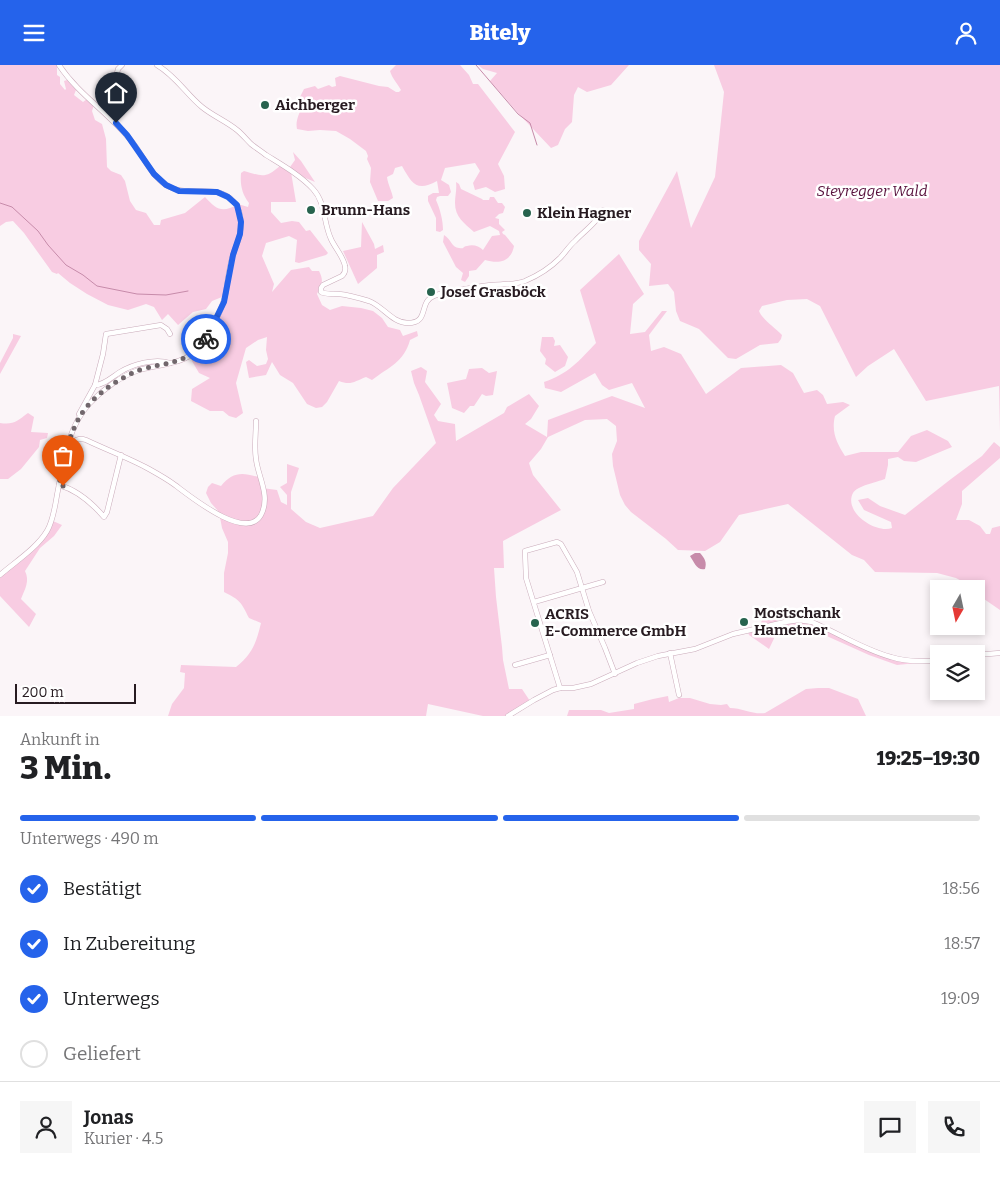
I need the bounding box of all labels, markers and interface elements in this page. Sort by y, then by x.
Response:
icon: menu [20,19,48,47]
text: Bitely [469,19,531,46]
icon: person [952,19,980,47]
pin [95,72,137,123]
icon: home [102,79,130,107]
place label: Aichberger [275,96,355,114]
marker: Aichberger [259,99,271,111]
park label: Steyregger Wald [817,182,928,200]
place label: Brunn-Hans [321,201,410,219]
marker: Brunn-Hans [305,204,317,216]
place label: Klein Hagner [537,204,631,222]
marker: Klein Hagner [521,207,533,219]
place label: Josef Grasböck [440,283,546,301]
marker: Josef Grasböck [425,286,437,298]
courier [181,314,231,364]
icon: bike [192,325,220,353]
pin [42,435,84,486]
icon: bag [49,442,77,470]
north arrow [930,580,985,635]
map controls [930,580,985,700]
place label: Mostschank Hametner [754,604,840,639]
place label: ACRIS E-Commerce GmbH [545,605,686,640]
marker: Mostschank Hametner [738,616,750,628]
marker: ACRIS E-Commerce GmbH [529,617,541,629]
button: layers [930,645,985,700]
scale bar [15,681,136,704]
text: 200 m [22,684,64,701]
text: Ankunft in [20,730,100,749]
text: 19:25–19:30 [877,747,980,770]
text: 3 Min. [20,749,111,787]
text: Unterwegs · 490 m [20,829,159,848]
icon: check [20,875,48,903]
text: Bestätigt [63,877,142,900]
text: 18:56 [943,879,980,898]
icon: check [20,930,48,958]
text: In Zubereitung [63,932,195,955]
text: 18:57 [944,934,980,953]
icon: check [20,985,48,1013]
text: Unterwegs [63,987,160,1010]
text: 19:09 [941,989,980,1008]
text: Geliefert [63,1042,141,1065]
button: person [20,1101,72,1153]
button: chat [864,1101,916,1153]
button: phone [928,1101,980,1153]
text: Jonas [84,1106,134,1129]
text: Kurier · 4.5 [84,1129,163,1148]

